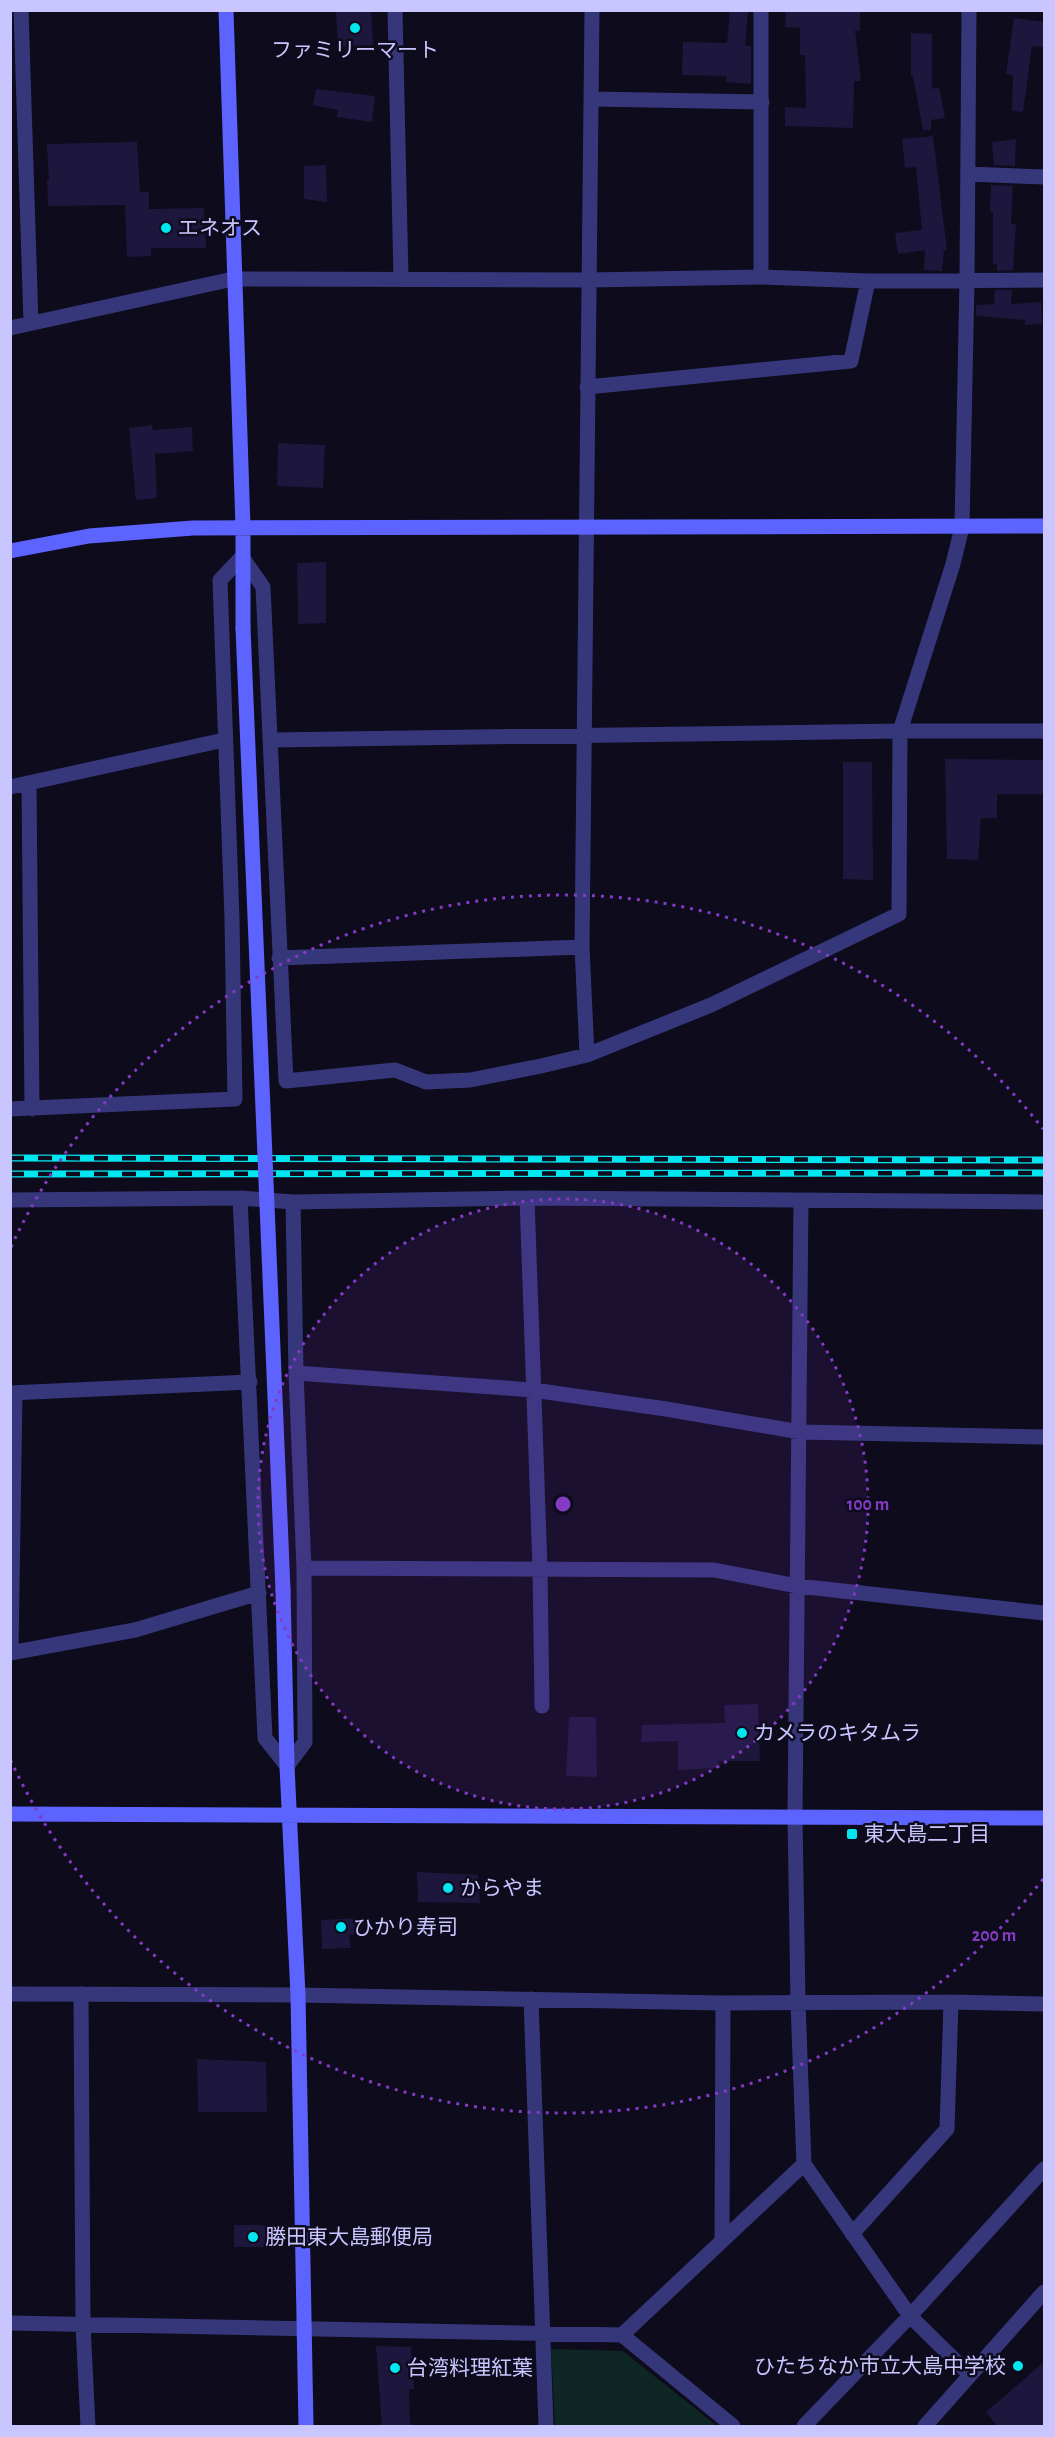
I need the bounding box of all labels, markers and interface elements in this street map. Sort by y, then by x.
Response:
marker: ファミリーマート [348,21,362,35]
place label: ファミリーマート [271,40,439,61]
place label: エネオス [178,218,262,239]
marker: エネオス [159,221,173,235]
centre of rings [553,1494,573,1514]
text: 100 m [847,1496,889,1514]
place label: カメラのキタムラ [754,1722,921,1744]
marker: カメラのキタムラ [735,1726,749,1740]
place label: 東大島二丁目 [864,1823,990,1845]
marker: 東大島二丁目 [845,1827,859,1841]
place label: からやま [460,1878,544,1899]
marker: からやま [441,1881,455,1895]
place label: ひかり寿司 [353,1916,458,1938]
marker: ひかり寿司 [334,1920,348,1934]
text: 200 m [972,1927,1016,1945]
place label: 勝田東大島郵便局 [265,2226,433,2248]
marker: 勝田東大島郵便局 [246,2230,260,2244]
place label: ひたちなか市立大島中学校 [754,2355,1006,2377]
place label: 台湾料理紅葉 [407,2357,533,2379]
marker: ひたちなか市立大島中学校 [1011,2359,1025,2373]
marker: 台湾料理紅葉 [388,2361,402,2375]

